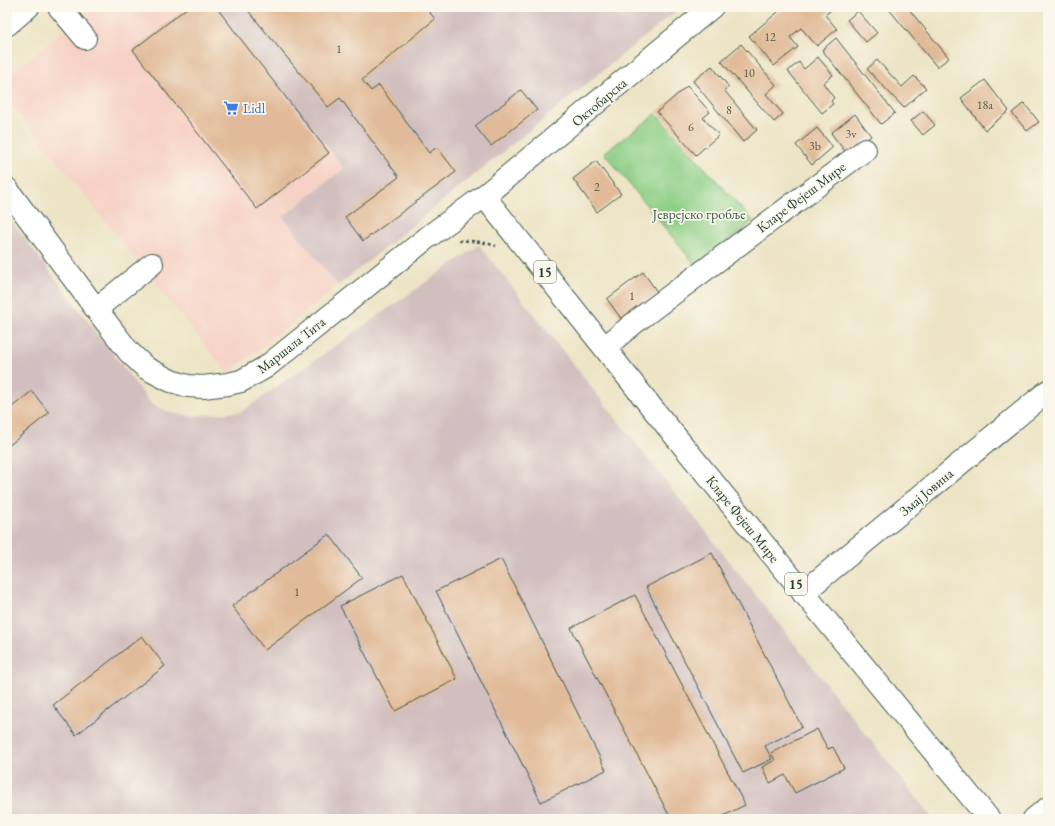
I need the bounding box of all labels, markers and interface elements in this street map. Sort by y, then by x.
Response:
house number: 12 [764,29,776,45]
house number: 1 [336,41,342,57]
house number: 10 [743,65,755,81]
street label: Октобарска [568,73,631,130]
house number: 18a [977,97,993,113]
supermarket icon: Lidl [222,99,240,117]
place label: Lidl [243,99,266,117]
house number: 8 [726,102,732,118]
house number: 6 [688,119,694,135]
house number: 3v [845,126,857,142]
house number: 3b [809,138,821,154]
street label: Кларе Фејеш Мире [753,157,850,236]
house number: 2 [594,179,600,195]
park label: Јеврејско гробље [651,205,746,223]
road number: 15 [534,261,556,283]
house number: 1 [629,288,635,304]
street label: Маршала Тита [253,312,329,377]
street label: Змај Јовина [895,464,957,520]
street label: Кларе Фејеш Мире [702,472,784,567]
road number: 15 [785,573,807,595]
house number: 1 [294,584,300,600]

